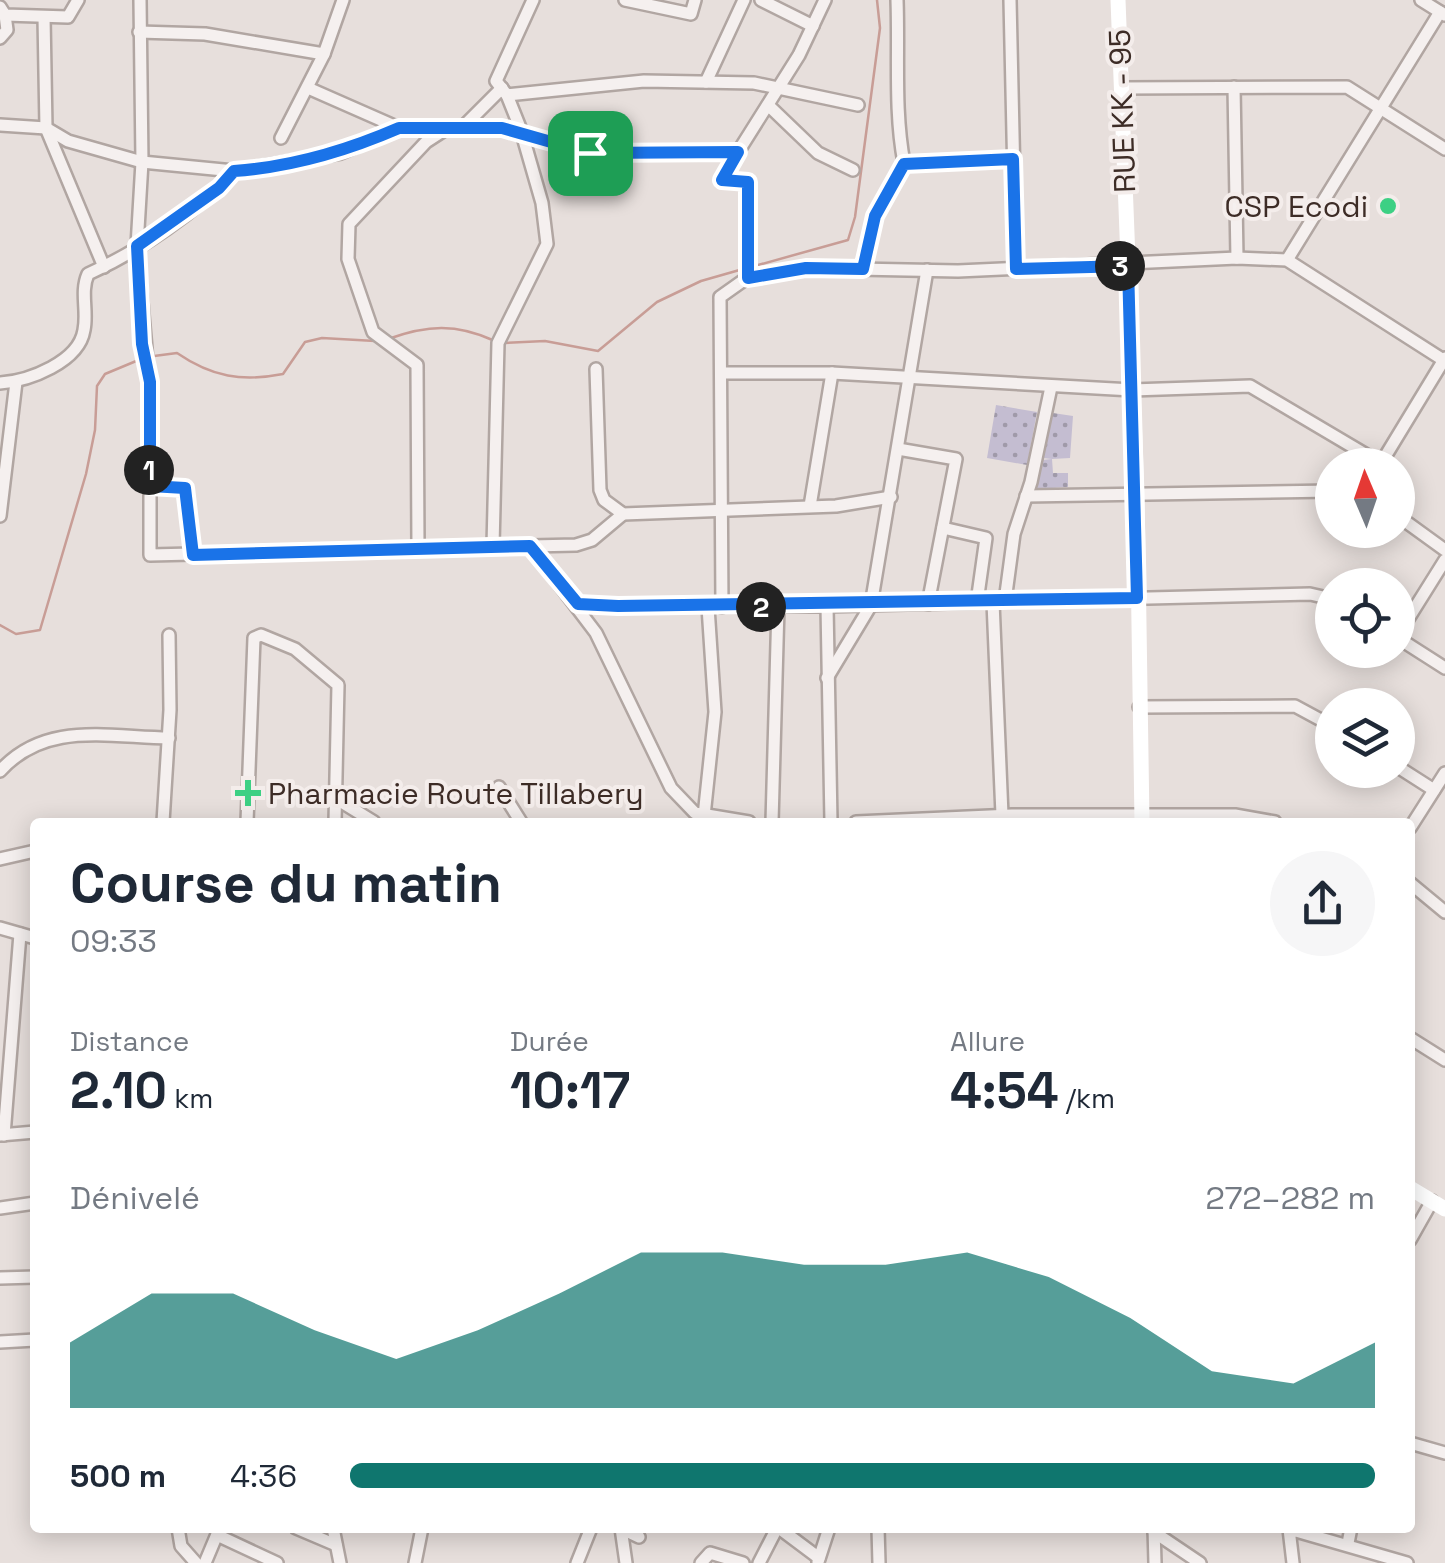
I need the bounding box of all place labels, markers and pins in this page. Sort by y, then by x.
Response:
pin [548,111,633,196]
place label: CSP Ecodi [1225,187,1368,226]
marker: CSP Ecodi [1377,195,1399,217]
pin: 3 [1095,241,1145,291]
pin: 1 [124,445,174,495]
pin: 2 [736,582,786,632]
place label: Pharmacie Route Tillabery [268,774,644,813]
marker: Pharmacie Route Tillabery [237,782,259,804]

